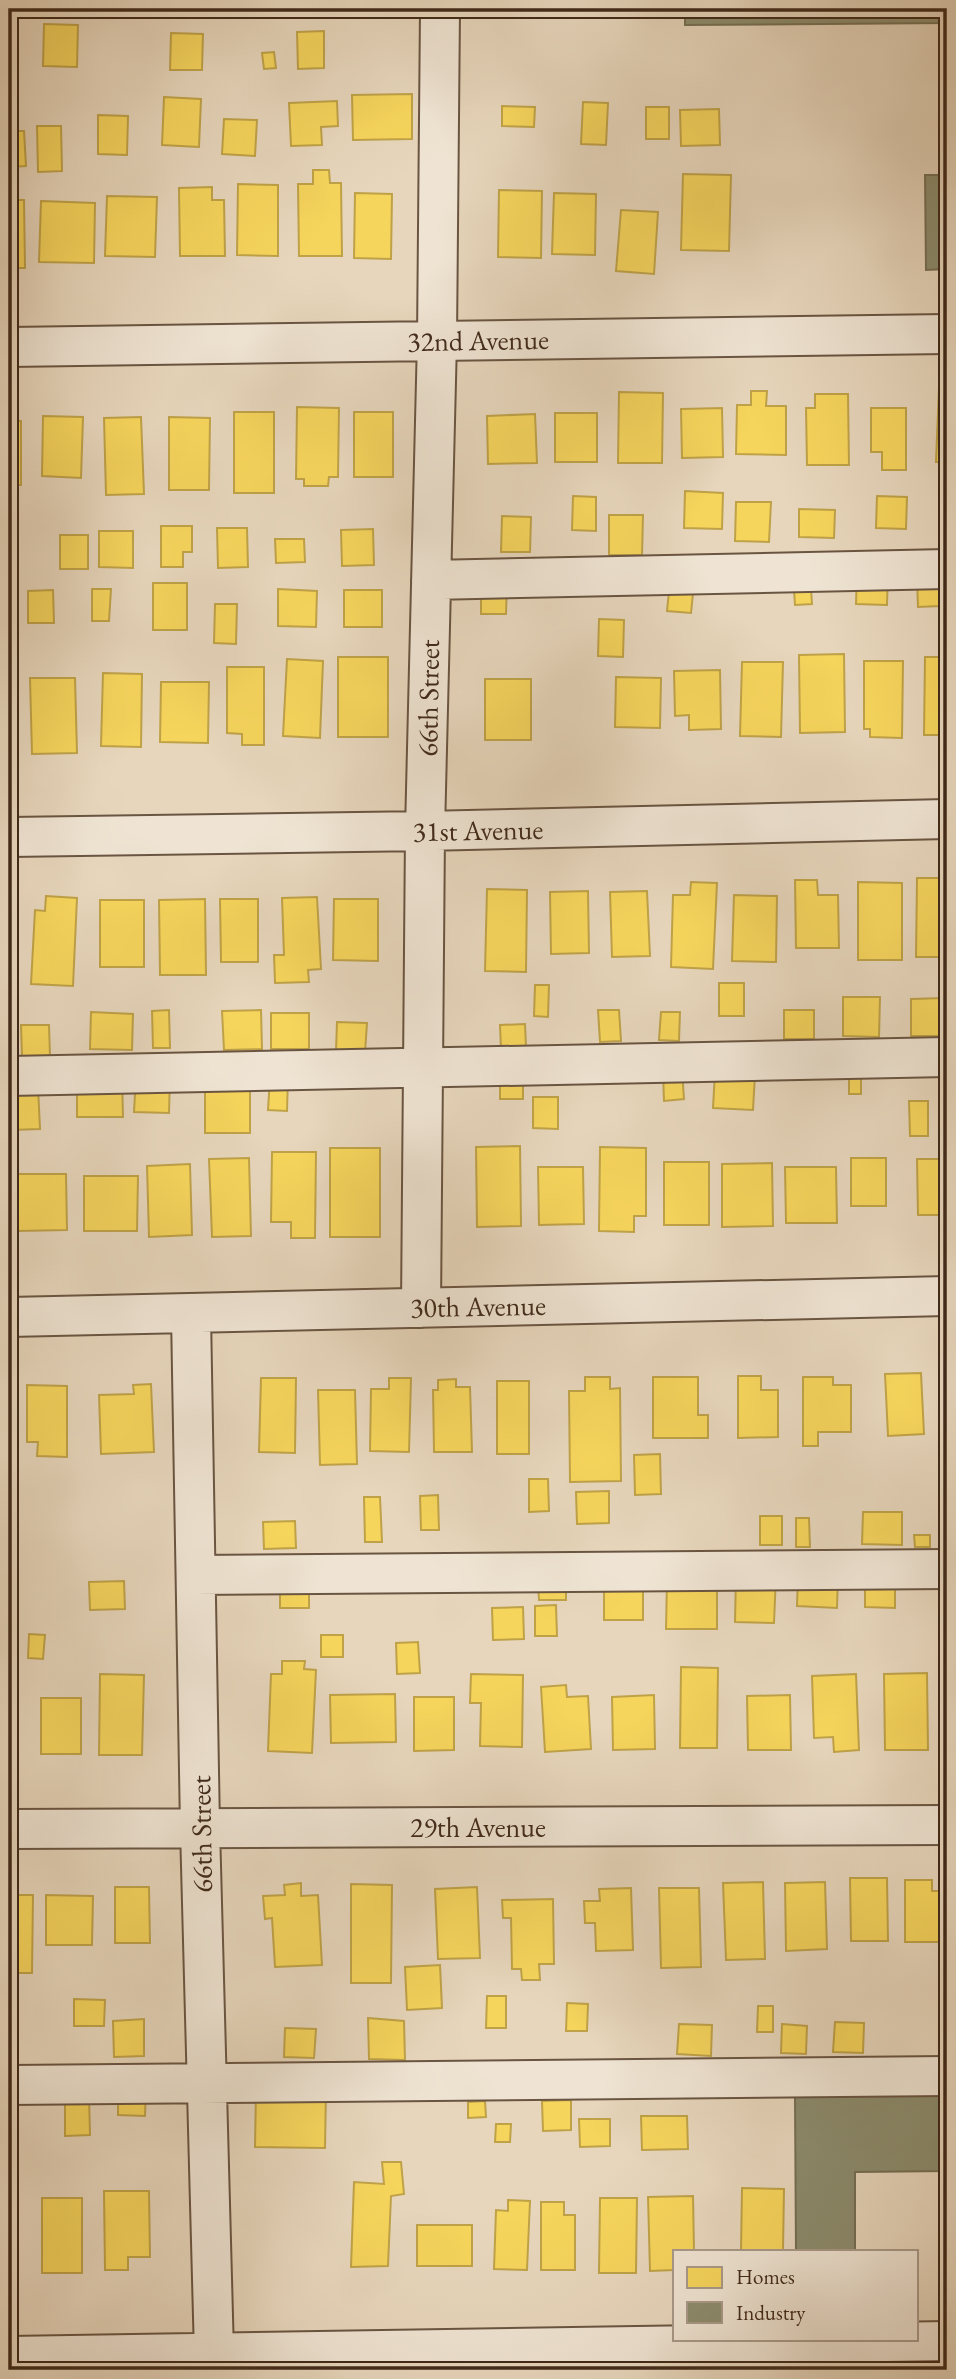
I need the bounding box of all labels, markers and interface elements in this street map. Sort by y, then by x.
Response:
street label: 32nd Avenue [407,321,549,359]
street label: 66th Street [409,639,447,757]
street label: 31st Avenue [412,811,544,849]
street label: 30th Avenue [410,1287,546,1325]
street label: 66th Street [182,1775,220,1893]
street label: 29th Avenue [410,1809,546,1845]
legend [673,2250,918,2340]
text: Homes [736,2263,795,2290]
text: Industry [736,2299,806,2326]

